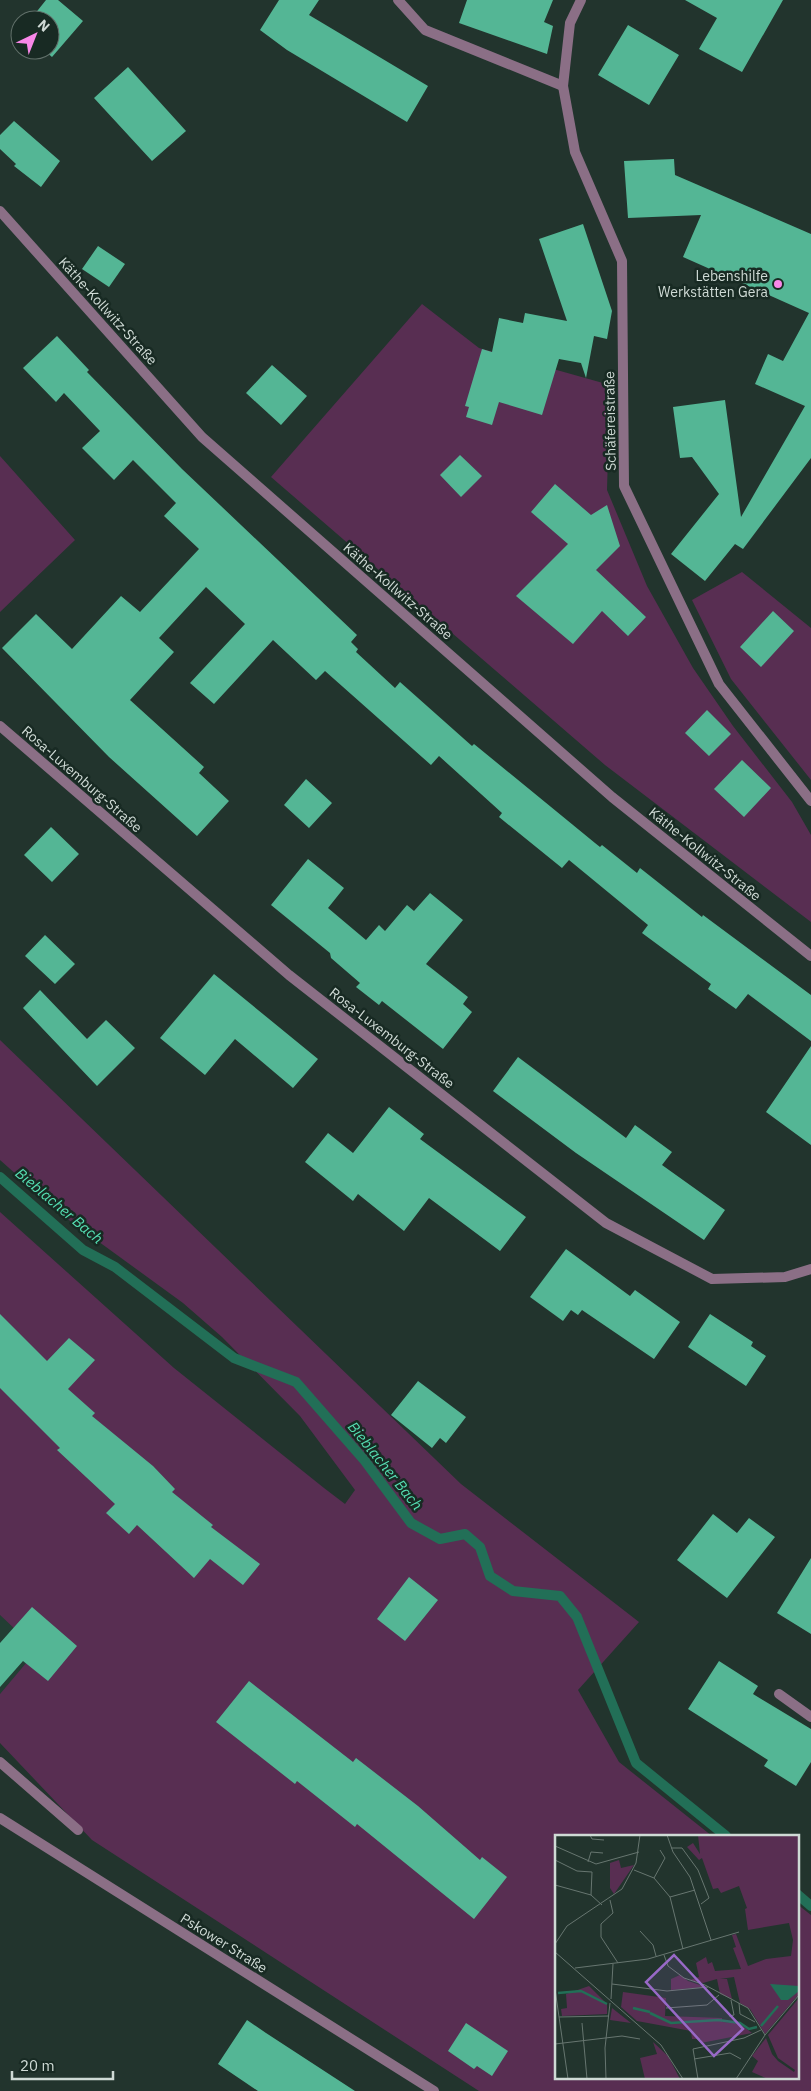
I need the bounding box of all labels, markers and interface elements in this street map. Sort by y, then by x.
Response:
north arrow [10,10,60,60]
text: N [34,15,54,36]
street label: Käthe-Kollwitz-Straße [55,253,161,369]
place label: Lebenshilfe Werkstätten Gera [658,267,769,301]
marker: Lebenshilfe Werkstätten Gera [772,278,784,290]
street label: Schäfereistraße [600,371,620,471]
street label: Käthe-Kollwitz-Straße [340,539,457,644]
street label: Rosa-Luxemburg-Straße [18,722,146,836]
street label: Käthe-Kollwitz-Straße [645,803,765,905]
street label: Rosa-Luxemburg-Straße [326,984,458,1093]
water label: Bieblacher Bach [12,1163,107,1248]
water label: Bieblacher Bach [344,1417,427,1514]
inset map [555,1835,798,2078]
street label: Pskower Straße [177,1909,271,1977]
scale bar [12,2048,114,2080]
text: 20 m [20,2056,55,2075]

